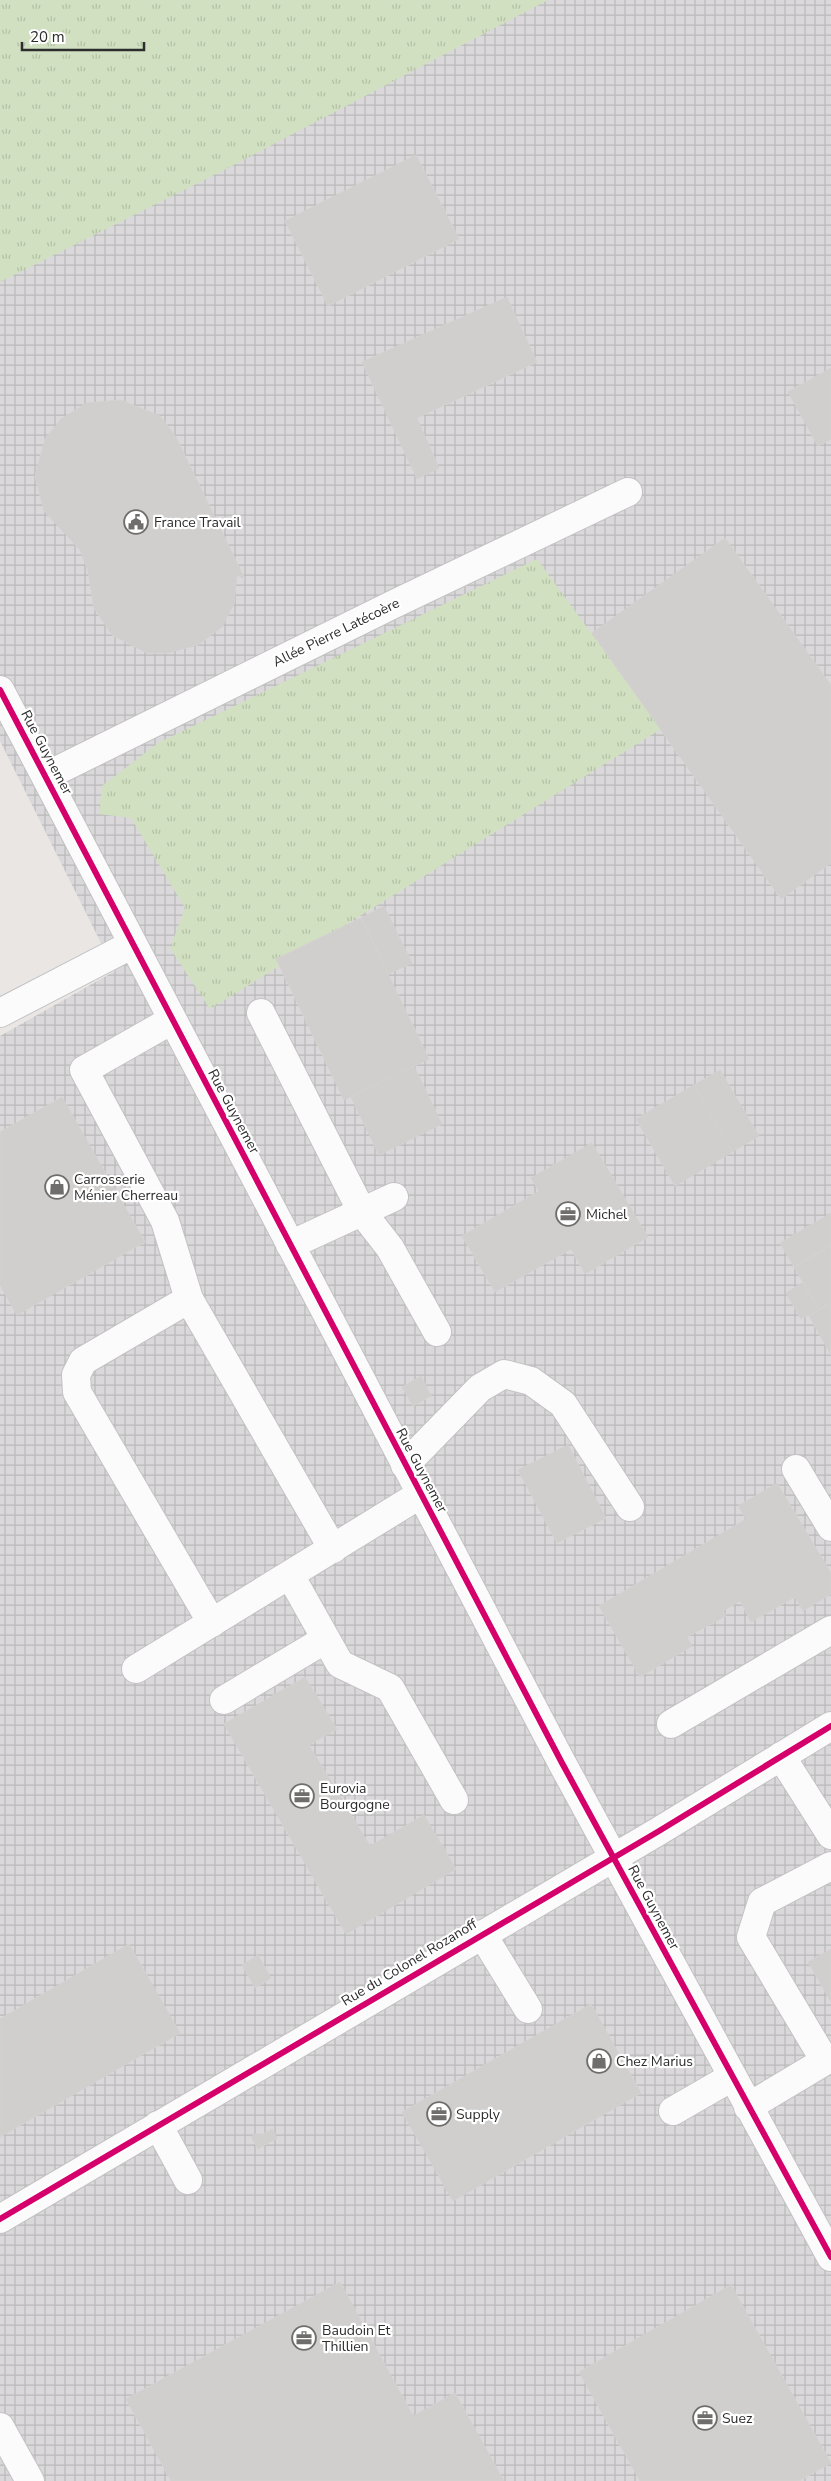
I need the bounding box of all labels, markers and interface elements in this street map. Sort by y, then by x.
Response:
scale bar [22,20,145,52]
text: 20 m [30,27,65,47]
public building icon: France Travail [123,509,149,535]
place label: France Travail [154,513,242,532]
street label: Allée Pierre Latécoère [270,594,403,671]
street label: Rue Guynemer [16,707,77,798]
street label: Rue Guynemer [203,1066,264,1157]
place label: Carrosserie Ménier Cherreau [74,1170,178,1205]
shop icon: Carrosserie Ménier Cherreau [44,1174,70,1200]
office icon: Michel [555,1201,581,1227]
place label: Michel [586,1205,628,1224]
street label: Rue Guynemer [391,1425,452,1516]
place label: Eurovia Bourgogne [320,1779,390,1814]
office icon: Eurovia Bourgogne [289,1783,315,1809]
street label: Rue Guynemer [623,1862,684,1953]
street label: Rue du Colonel Rozanoff [338,1914,481,2011]
shop icon: Chez Marius [586,2048,612,2074]
place label: Chez Marius [616,2052,693,2071]
office icon: Supply [426,2101,452,2127]
place label: Supply [456,2105,501,2124]
place label: Baudoin Et Thillien [322,2321,391,2356]
office icon: Baudoin Et Thillien [291,2325,317,2351]
office icon: Suez [692,2405,718,2431]
place label: Suez [722,2409,753,2428]

